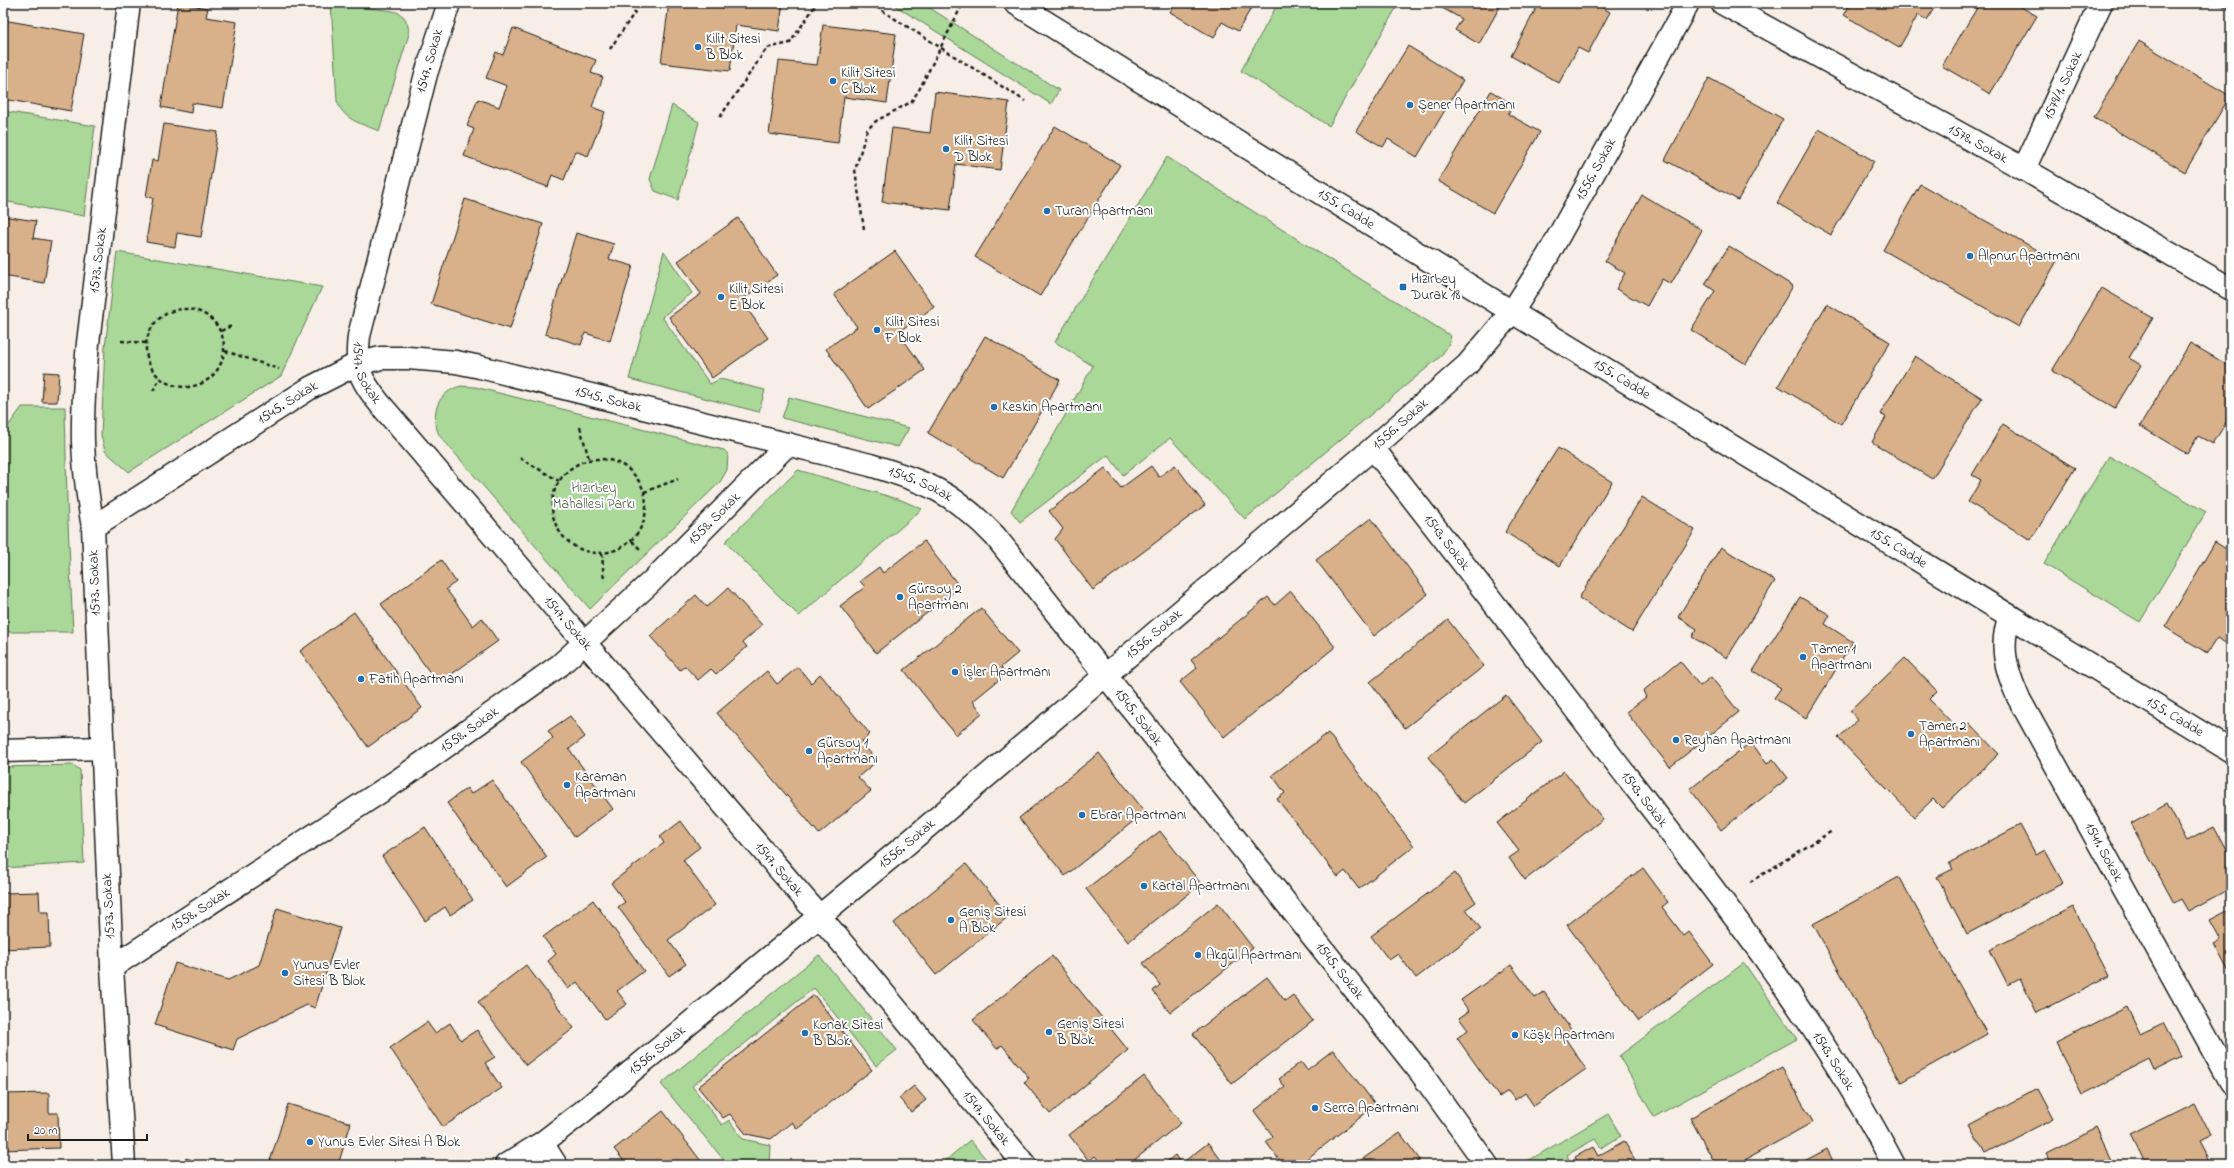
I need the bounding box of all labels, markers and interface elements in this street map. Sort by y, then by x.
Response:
street label: 1547. Sokak [411,26,449,96]
place label: Kilit Sitesi B Blok [705,29,761,66]
marker: Kilit Sitesi B Blok [693,42,703,52]
street label: 1579/1. Sokak [2038,47,2088,123]
place label: Kilit Sitesi C Blok [841,63,896,100]
marker: Kilit Sitesi C Blok [828,76,838,86]
place label: Şener Apartmanı [1418,95,1515,116]
marker: Şener Apartmanı [1405,100,1415,110]
street label: 1578. Sokak [1944,119,2012,169]
place label: Kilit Sitesi D Blok [953,131,1009,168]
street label: 1556. Sokak [1570,133,1622,204]
marker: Kilit Sitesi D Blok [941,144,951,154]
street label: 155. Cadde [1313,183,1380,235]
place label: Turan Apartmanı [1055,201,1153,222]
marker: Turan Apartmanı [1042,206,1052,216]
street label: 1573. Sokak [84,225,112,294]
place label: Alpnur Apartmanı [1978,246,2080,267]
marker: Alpnur Apartmanı [1965,251,1975,261]
place label: Hızırbey Durak 18 [1410,269,1460,306]
place label: Kilit Sitesi E Blok [729,279,784,316]
marker: Hızırbey Durak 18 [1398,282,1408,292]
marker: Kilit Sitesi E Blok [716,292,726,302]
place label: Kilit Sitesi F Blok [884,312,940,349]
marker: Kilit Sitesi F Blok [872,325,882,335]
street label: 1547. Sokak [347,341,387,409]
street label: 155. Cadde [1589,353,1655,405]
street label: 1545. Sokak [253,375,322,430]
street label: 1545. Sokak [572,381,645,418]
street label: 1556. Sokak [1368,393,1434,455]
place label: Keskin Apartmanı [1002,397,1102,418]
marker: Keskin Apartmanı [989,402,999,412]
street label: 1545. Sokak [886,461,958,508]
park label: Hızırbey Mahallesi Parkı [553,478,635,515]
street label: 1558. Sokak [683,486,746,550]
street label: 1543. Sokak [1418,510,1476,576]
street label: 155. Cadde [1866,522,1932,574]
street label: 1573. Sokak [83,549,107,616]
place label: Gürsoy 2 Apartmanı [908,579,969,616]
street label: 1547. Sokak [539,591,598,656]
marker: Gürsoy 2 Apartmanı [895,592,905,602]
street label: 1556. Sokak [1121,603,1187,664]
place label: Tamer 1 Apartmanı [1811,639,1872,676]
marker: Tamer 1 Apartmanı [1798,652,1808,662]
place label: İşler Apartmanı [963,662,1051,683]
marker: İşler Apartmanı [950,667,960,677]
place label: Fatih Apartmanı [368,669,464,690]
marker: Fatih Apartmanı [356,674,366,684]
street label: 1545. Sokak [1109,684,1169,751]
street label: 155. Cadde [2142,691,2208,743]
street label: 1558. Sokak [436,701,504,758]
place label: Tamer 2 Apartmanı [1919,716,1980,753]
marker: Tamer 2 Apartmanı [1906,729,1916,739]
place label: Reyhan Apartmanı [1684,730,1791,752]
place label: Gürsoy 1 Apartmanı [817,733,878,770]
marker: Reyhan Apartmanı [1671,735,1681,745]
marker: Gürsoy 1 Apartmanı [804,746,814,756]
place label: Karaman Apartmanı [575,767,636,804]
street label: 1543. Sokak [1616,767,1674,833]
marker: Karaman Apartmanı [562,780,572,790]
place label: Ebrar Apartmanı [1090,805,1186,826]
marker: Ebrar Apartmanı [1077,810,1087,820]
street label: 1556. Sokak [874,813,940,874]
street label: 1541. Sokak [2079,819,2129,886]
street label: 1547. Sokak [749,837,809,902]
street label: 1573. Sokak [97,872,121,940]
place label: Kartal Apartmanı [1152,876,1250,897]
marker: Kartal Apartmanı [1139,881,1149,891]
street label: 1558. Sokak [166,882,235,937]
place label: Geniş Sitesi A Blok [959,902,1026,939]
marker: Geniş Sitesi A Blok [946,915,956,925]
street label: 1545. Sokak [1310,937,1370,1005]
place label: Akgül Apartmanı [1206,945,1302,967]
marker: Akgül Apartmanı [1193,950,1203,960]
place label: Yunus Evler Sitesi B Blok [293,955,366,992]
marker: Yunus Evler Sitesi B Blok [280,968,290,978]
place label: Geniş Sitesi B Blok [1056,1014,1124,1051]
place label: Konak Sitesi B Blok [812,1015,883,1052]
street label: 1556. Sokak [624,1020,691,1080]
place label: Köşk Apartmanı [1523,1025,1615,1046]
marker: Geniş Sitesi B Blok [1044,1027,1054,1037]
street label: 1543. Sokak [1807,1027,1861,1095]
marker: Konak Sitesi B Blok [800,1028,810,1038]
marker: Köşk Apartmanı [1510,1030,1520,1040]
street label: 1547. Sokak [957,1086,1016,1151]
place label: Serra Apartmanı [1323,1098,1419,1119]
marker: Serra Apartmanı [1310,1103,1320,1113]
scale bar [28,1116,147,1142]
text: 20 m [34,1122,57,1140]
place label: Yunus Evler Sitesi A Blok [318,1132,461,1153]
marker: Yunus Evler Sitesi A Blok [305,1137,315,1147]

